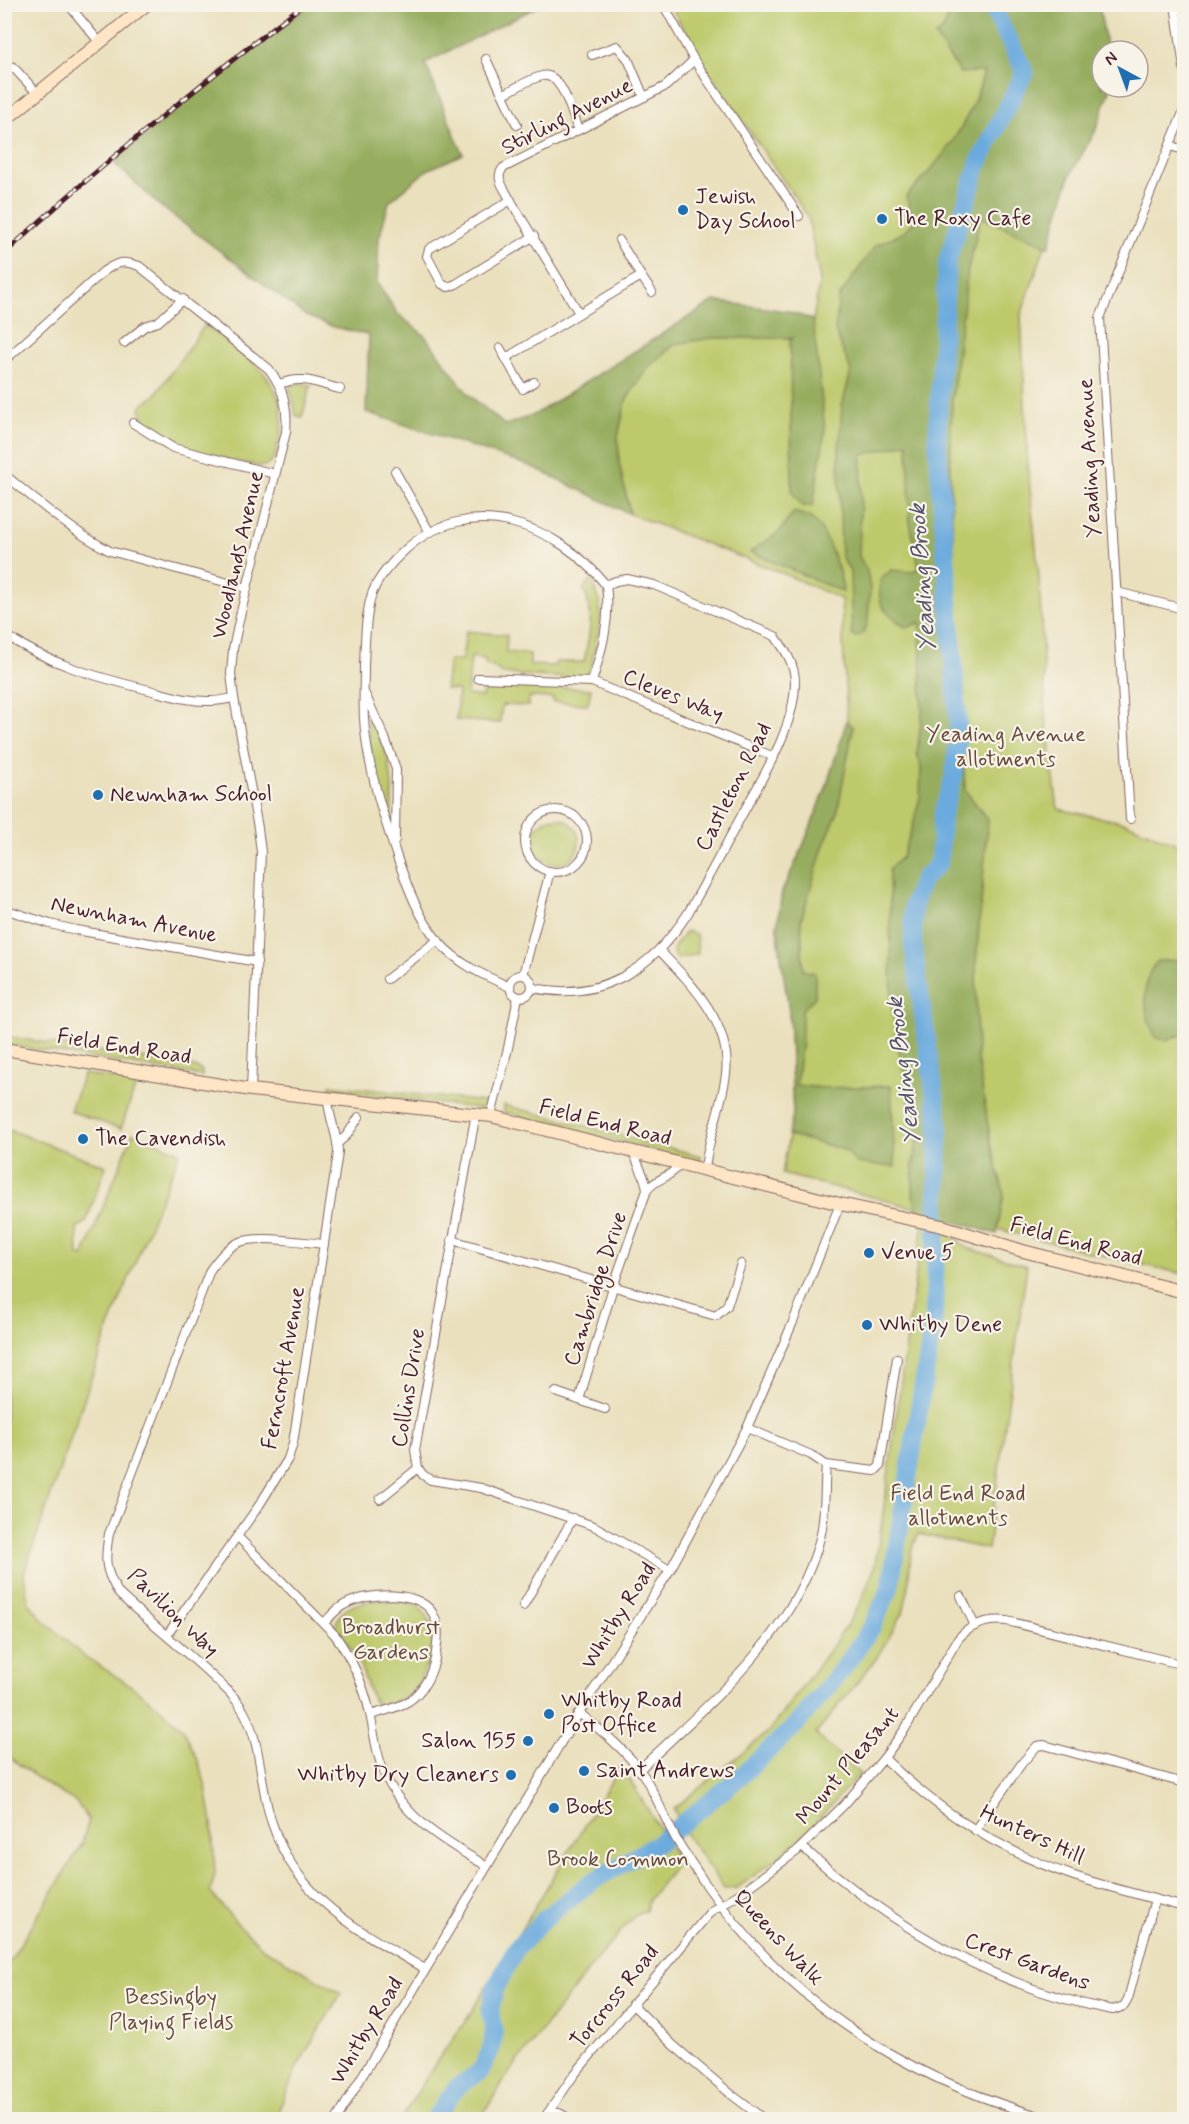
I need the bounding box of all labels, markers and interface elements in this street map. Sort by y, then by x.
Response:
north arrow [1090,39,1150,99]
text: N [1100,47,1122,70]
street label: Stirling Avenue [497,72,639,165]
place label: Jewish Day School [695,183,796,236]
marker: Jewish Day School [676,203,690,217]
place label: The Roxy Cafe [894,205,1031,233]
marker: The Roxy Cafe [875,212,889,226]
street label: Yeading Avenue [1072,377,1109,539]
street label: Woodlands Avenue [205,468,271,642]
water label: Yeading Brook [902,501,944,653]
street label: Cleves Way [618,663,728,729]
street label: Castleton Road [690,718,778,856]
park label: Yeading Avenue allotments [926,721,1086,774]
place label: Newnham School [110,781,272,809]
marker: Newnham School [91,788,105,802]
street label: Newnham Avenue [49,890,219,950]
water label: Yeading Brook [879,994,928,1147]
street label: Field End Road [55,1023,193,1071]
street label: Field End Road [536,1093,674,1153]
place label: The Cavendish [95,1125,227,1153]
marker: The Cavendish [76,1132,90,1146]
street label: Cambridge Drive [558,1208,637,1371]
street label: Field End Road [1007,1211,1145,1273]
place label: Venue 5 [881,1239,954,1267]
marker: Venue 5 [862,1246,876,1260]
street label: Ferncroft Avenue [256,1284,312,1452]
place label: Whitby Dene [879,1311,1002,1339]
marker: Whitby Dene [860,1318,874,1332]
street label: Collins Drive [386,1326,432,1450]
park label: Field End Road allotments [890,1480,1026,1533]
street label: Whitby Road [575,1557,663,1675]
street label: Pavilion Way [121,1562,225,1664]
park label: Broadhurst Gardens [342,1614,440,1667]
place label: Whitby Road Post Office [561,1687,682,1740]
street label: Mount Pleasant [790,1701,906,1831]
marker: Whitby Road Post Office [542,1707,556,1721]
place label: Salon 155 [421,1727,516,1755]
marker: Salon 155 [521,1734,535,1748]
place label: Saint Andrews [596,1757,735,1785]
place label: Whitby Dry Cleaners [297,1761,499,1789]
marker: Saint Andrews [577,1764,591,1778]
marker: Whitby Dry Cleaners [504,1768,518,1782]
place label: Boots [566,1794,613,1822]
street label: Hunters Hill [975,1799,1089,1871]
marker: Boots [547,1801,561,1815]
park label: Brook Common [547,1846,689,1874]
street label: Queens Walk [727,1884,829,1992]
street label: Crest Gardens [961,1926,1094,1998]
street label: Torcross Road [564,1939,666,2055]
street label: Whitby Road [324,1972,410,2090]
park label: Bessingby Playing Fields [109,1984,234,2040]

